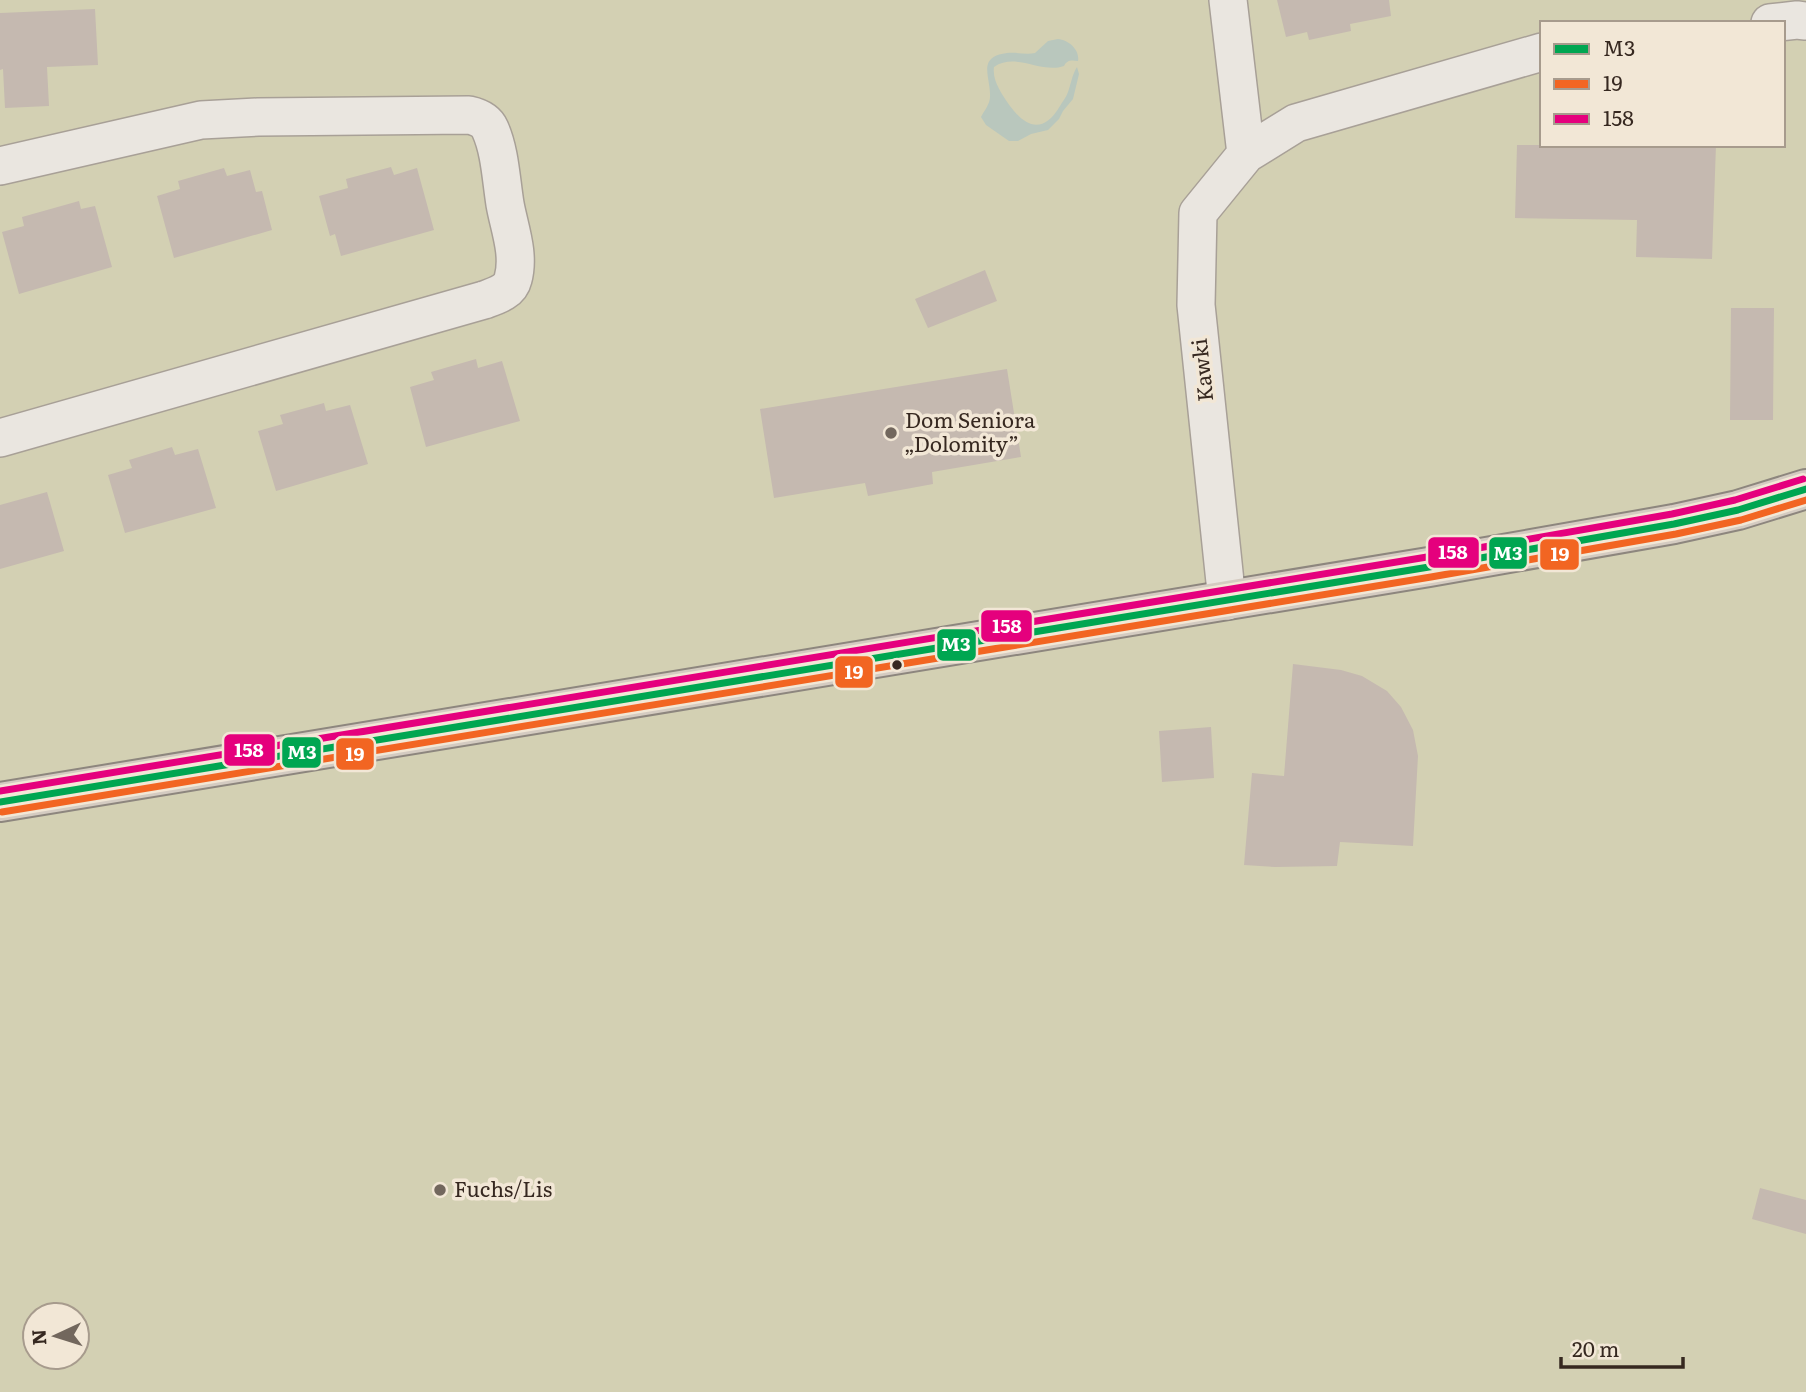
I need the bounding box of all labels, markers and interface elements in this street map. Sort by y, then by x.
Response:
legend [1540,21,1785,147]
text: M3 [1603,31,1635,62]
text: 19 [1603,66,1623,97]
text: 158 [1603,101,1634,132]
street label: Kawki [1182,337,1219,403]
place label: Dom Seniora „Dolomity” [905,403,1036,458]
marker: Dom Seniora „Dolomity” [883,425,899,441]
line badge: 158 [1427,536,1480,569]
line badge: M3 [1488,536,1528,570]
text: 158 [1438,537,1468,565]
text: M3 [1493,538,1523,566]
line badge: 19 [1539,538,1580,571]
text: 19 [1551,539,1569,567]
line badge: 158 [980,609,1033,643]
text: 158 [992,611,1022,639]
line badge: M3 [936,628,977,662]
text: M3 [941,629,971,657]
line badge: 19 [834,655,874,689]
text: 19 [845,657,863,685]
unlabelled marker [890,658,904,672]
line badge: 158 [223,733,276,767]
text: 158 [234,735,264,763]
line badge: M3 [281,736,322,769]
text: M3 [287,737,317,765]
line badge: 19 [335,737,375,771]
text: 19 [346,739,364,767]
place label: Fuchs/Lis [454,1172,552,1203]
marker: Fuchs/Lis [432,1182,448,1198]
north arrow [21,1301,91,1371]
scale bar [1561,1326,1684,1370]
text: N [24,1328,53,1346]
text: 20 m [1572,1332,1619,1363]

